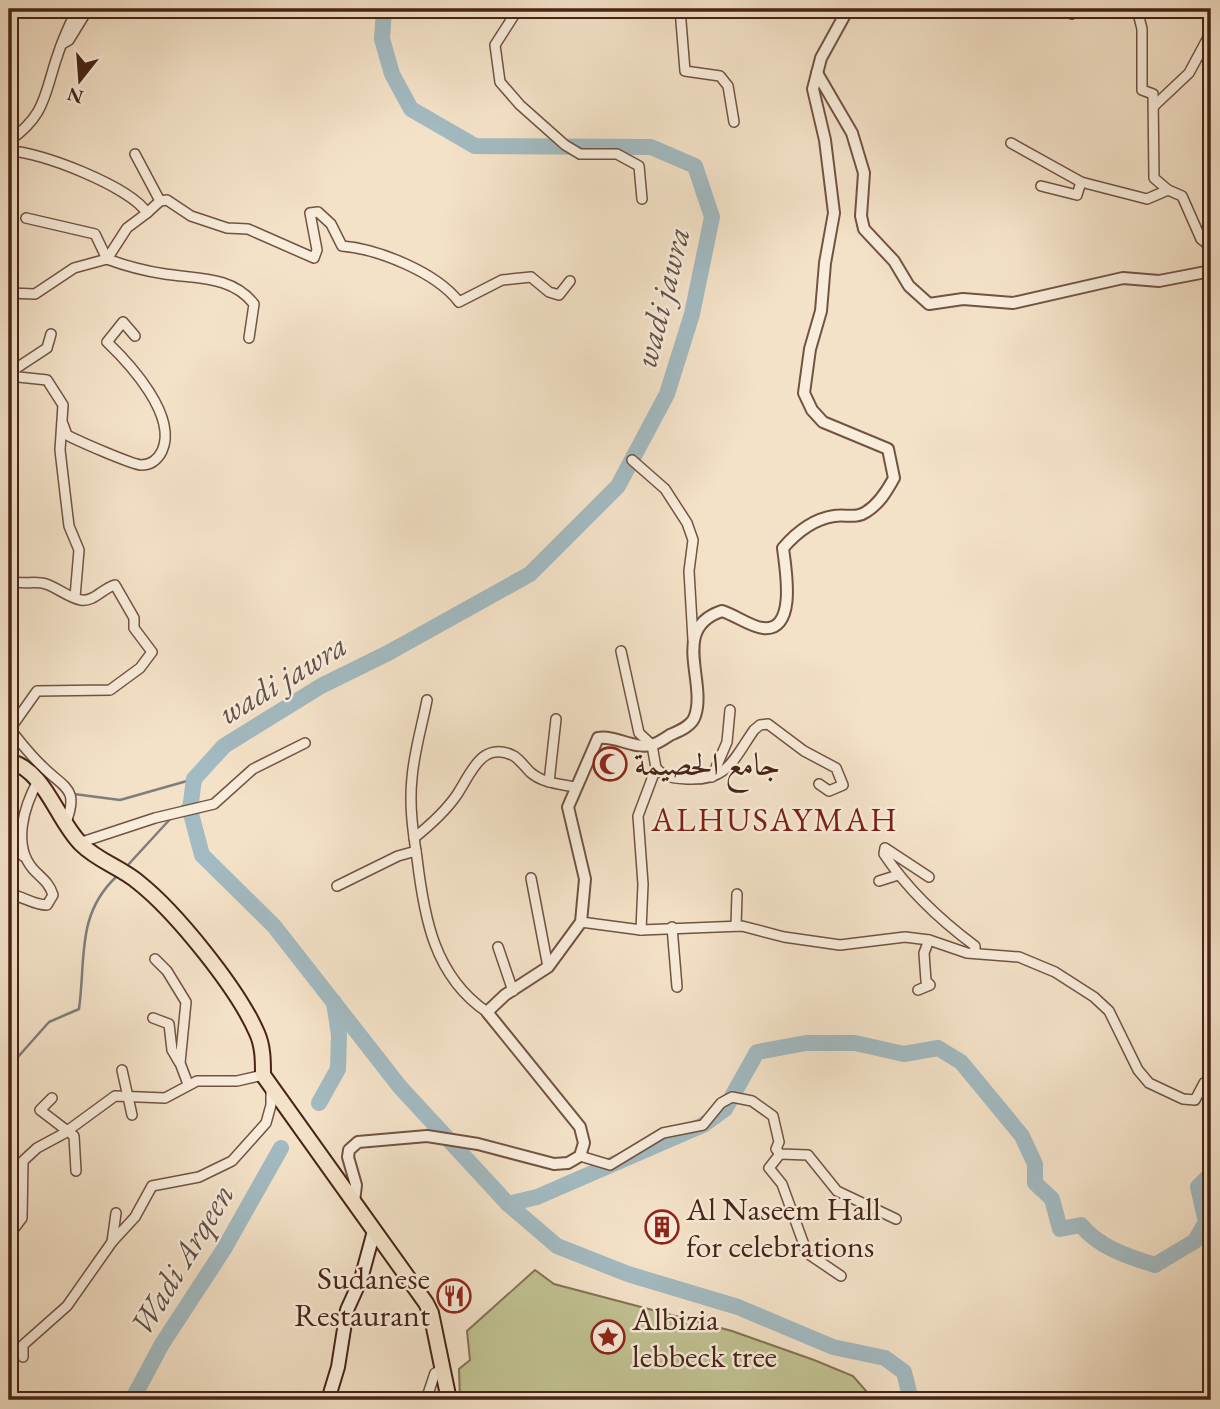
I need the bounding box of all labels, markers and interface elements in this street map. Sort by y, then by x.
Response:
north arrow [46,46,116,116]
text: N [64,81,86,110]
water label: wadi jawra [623,223,700,372]
water label: wadi jawra [210,623,355,734]
place label: جامع الحصيمة [634,743,780,793]
mosque icon: جامع الحصيمة [591,745,629,783]
district label: ALHUSAYMAH [650,798,899,841]
water label: Wadi Arqeen [119,1176,243,1343]
place label: Al Naseem Hall for celebrations [685,1188,881,1267]
building icon: Al Naseem Hall for celebrations [643,1208,681,1246]
place label: Sudanese Restaurant [294,1257,430,1336]
restaurant icon: Sudanese Restaurant [435,1277,473,1315]
place label: Albizia lebbeck tree [631,1298,777,1377]
place icon: Albizia lebbeck tree [589,1318,627,1356]

